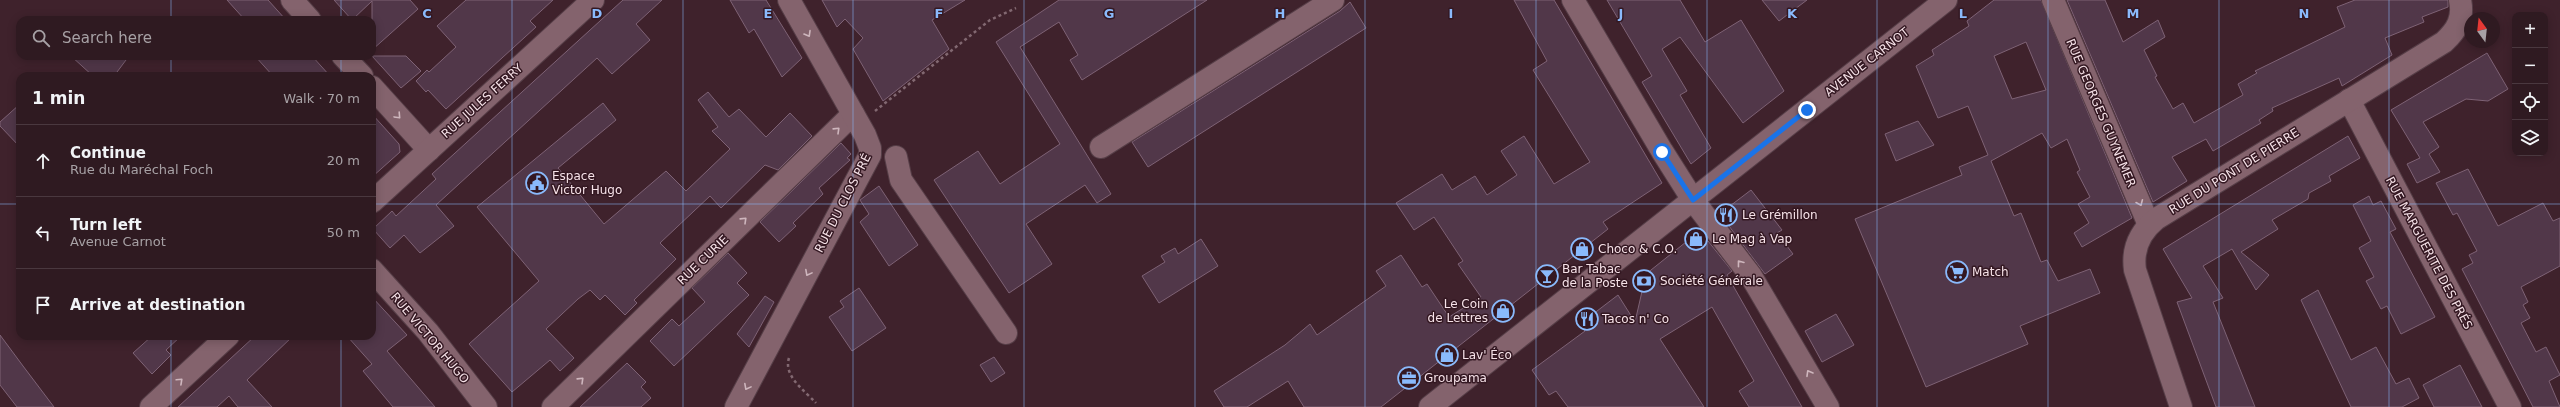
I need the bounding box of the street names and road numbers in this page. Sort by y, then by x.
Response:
street label: AVENUE CARNOT [1822,24,1912,99]
street label: RUE GEORGES GUYNEMER [2063,37,2139,189]
street label: RUE JULES FERRY [439,60,526,141]
street label: RUE DU PONT DE PIERRE [2167,125,2301,217]
street label: RUE DU CLOS PRÉ [811,151,874,255]
street label: RUE MARGUERITE DES PRÉS [2383,174,2476,332]
street label: RUE CURIE [675,232,731,288]
street label: RUE VICTOR HUGO [388,290,472,386]

